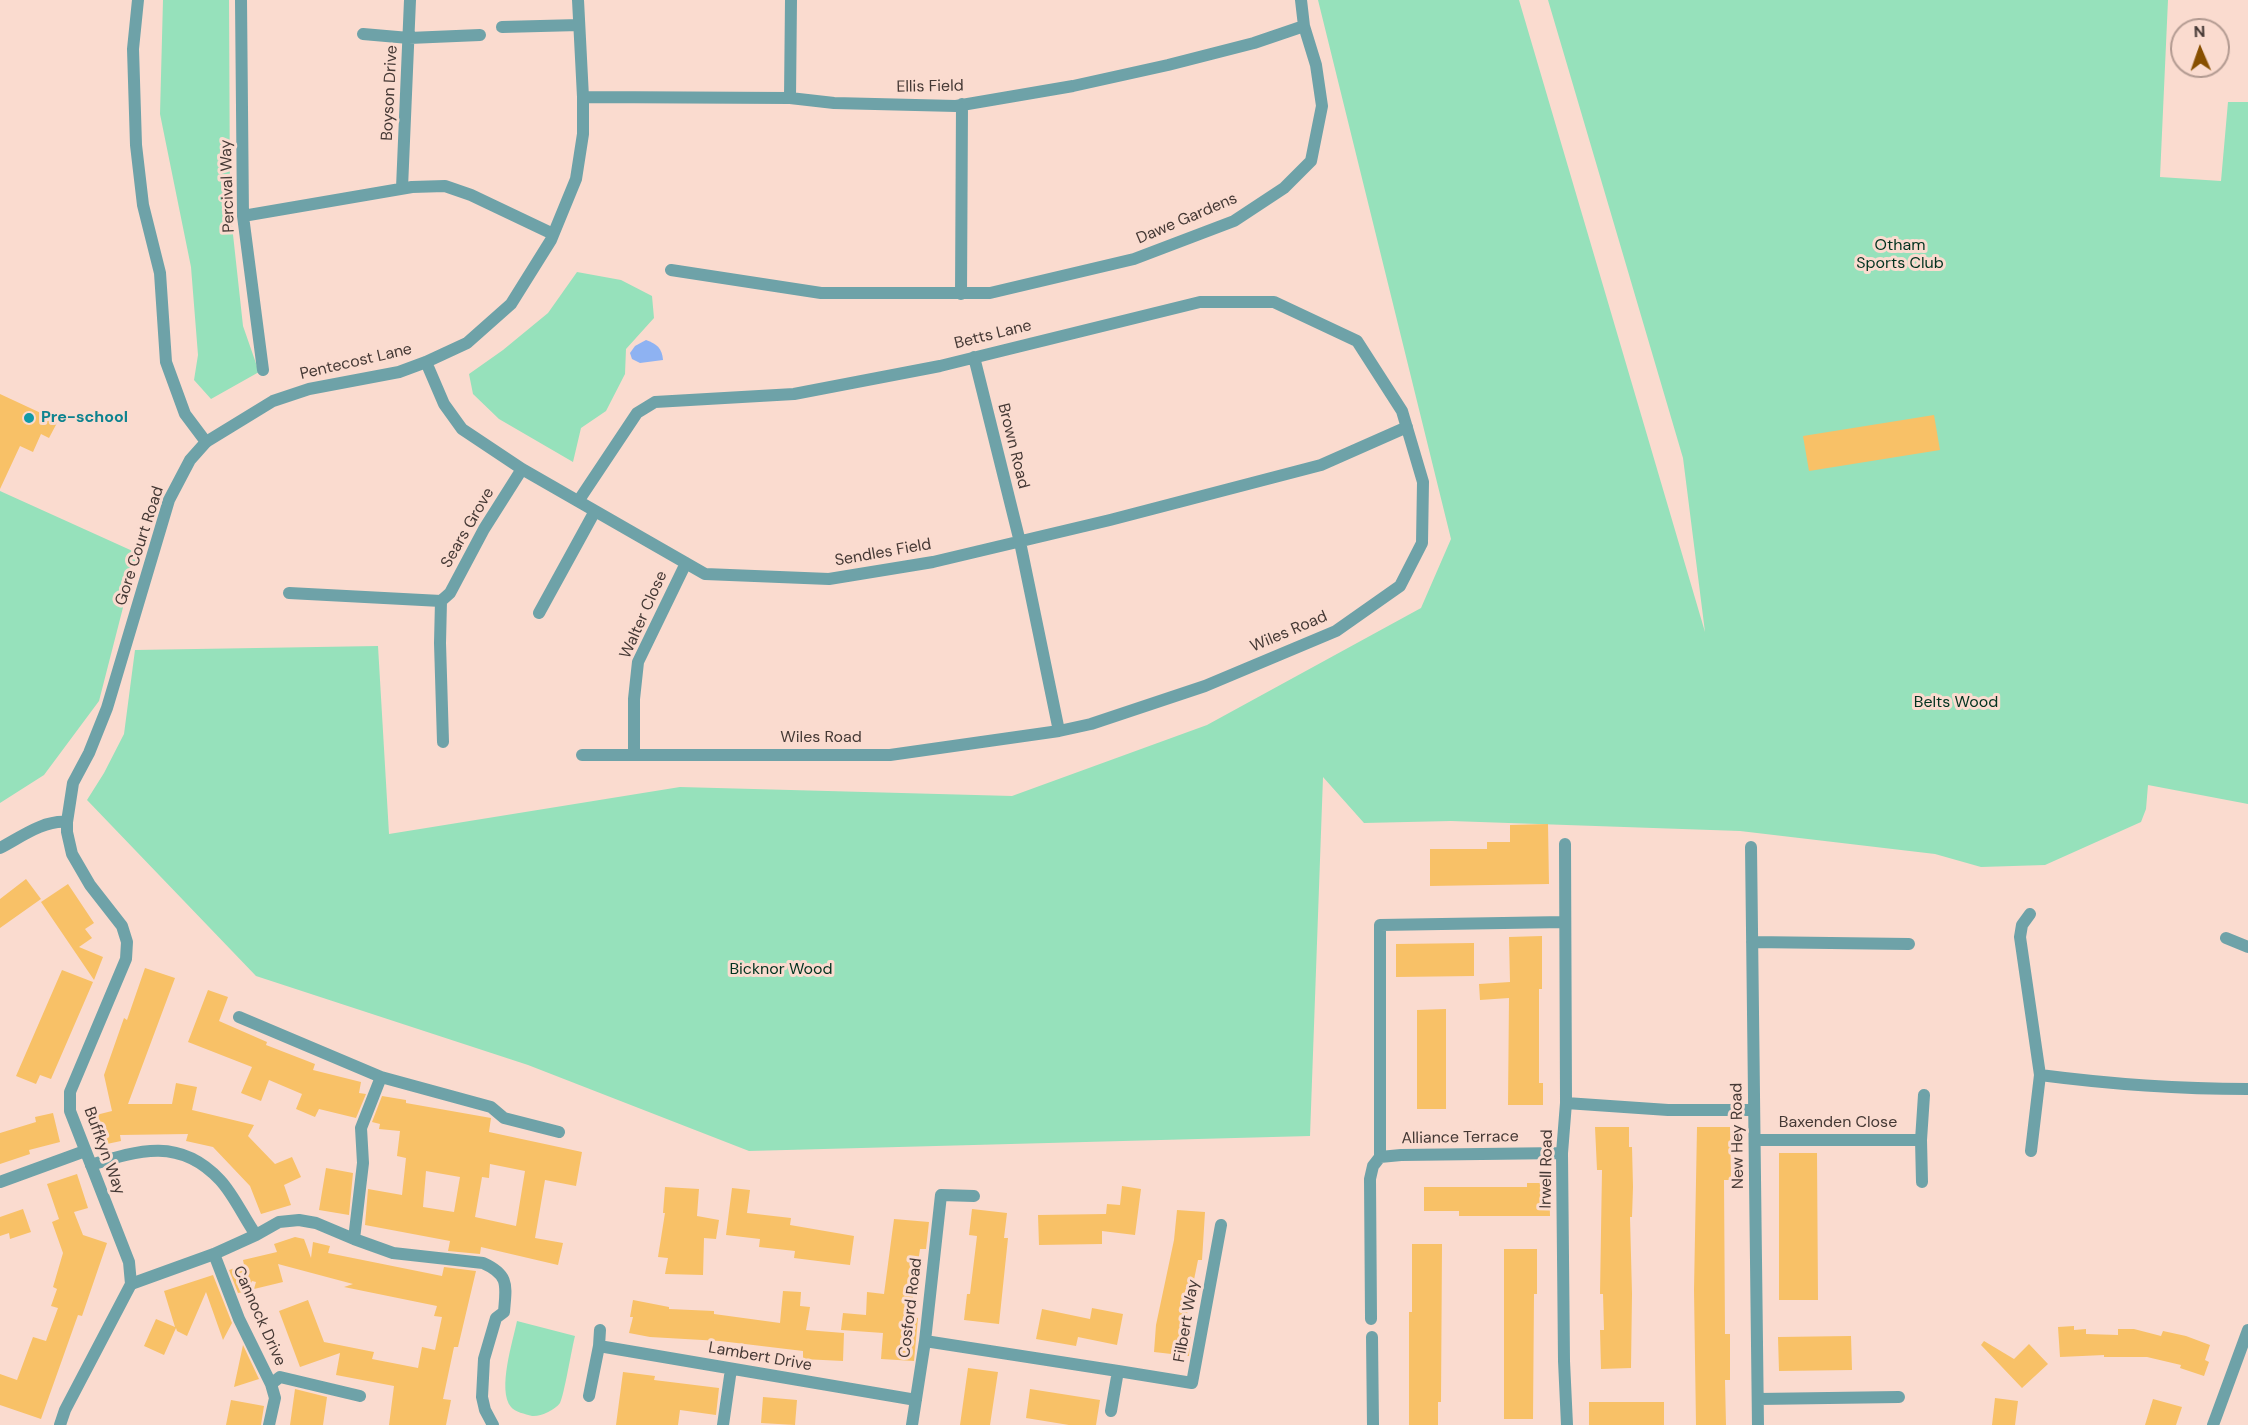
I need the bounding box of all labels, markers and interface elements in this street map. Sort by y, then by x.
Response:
north arrow [2170,18,2230,78]
text: N [2193,21,2206,42]
street label: Boyson Drive [378,45,402,141]
street label: Ellis Field [896,77,964,97]
street label: Percival Way [217,139,239,233]
street label: Dawe Gardens [1134,189,1240,249]
park label: Otham Sports Club [1856,236,1944,274]
street label: Betts Lane [952,316,1034,354]
street label: Pentecost Lane [298,340,414,384]
street label: Brown Road [993,401,1033,491]
place label: Pre-school [41,408,128,428]
marker: Pre-school [22,411,36,425]
street label: Gore Court Road [112,484,168,608]
street label: Sears Grove [437,485,499,571]
street label: Sendles Field [833,535,933,571]
street label: Walter Close [616,568,672,662]
street label: Wiles Road [1248,607,1330,657]
park label: Belts Wood [1914,693,1998,713]
street label: Wiles Road [780,728,862,748]
park label: Bicknor Wood [729,960,833,980]
street label: New Hey Road [1727,1083,1749,1189]
street label: Buffkyn Way [79,1104,129,1198]
street label: Baxenden Close [1779,1113,1897,1133]
street label: Alliance Terrace [1401,1127,1519,1149]
street label: Irwell Road [1537,1129,1557,1209]
street label: Cosford Road [895,1257,927,1359]
street label: Cannock Drive [228,1263,290,1369]
street label: Filbert Way [1170,1278,1204,1364]
street label: Lambert Drive [707,1338,813,1376]

